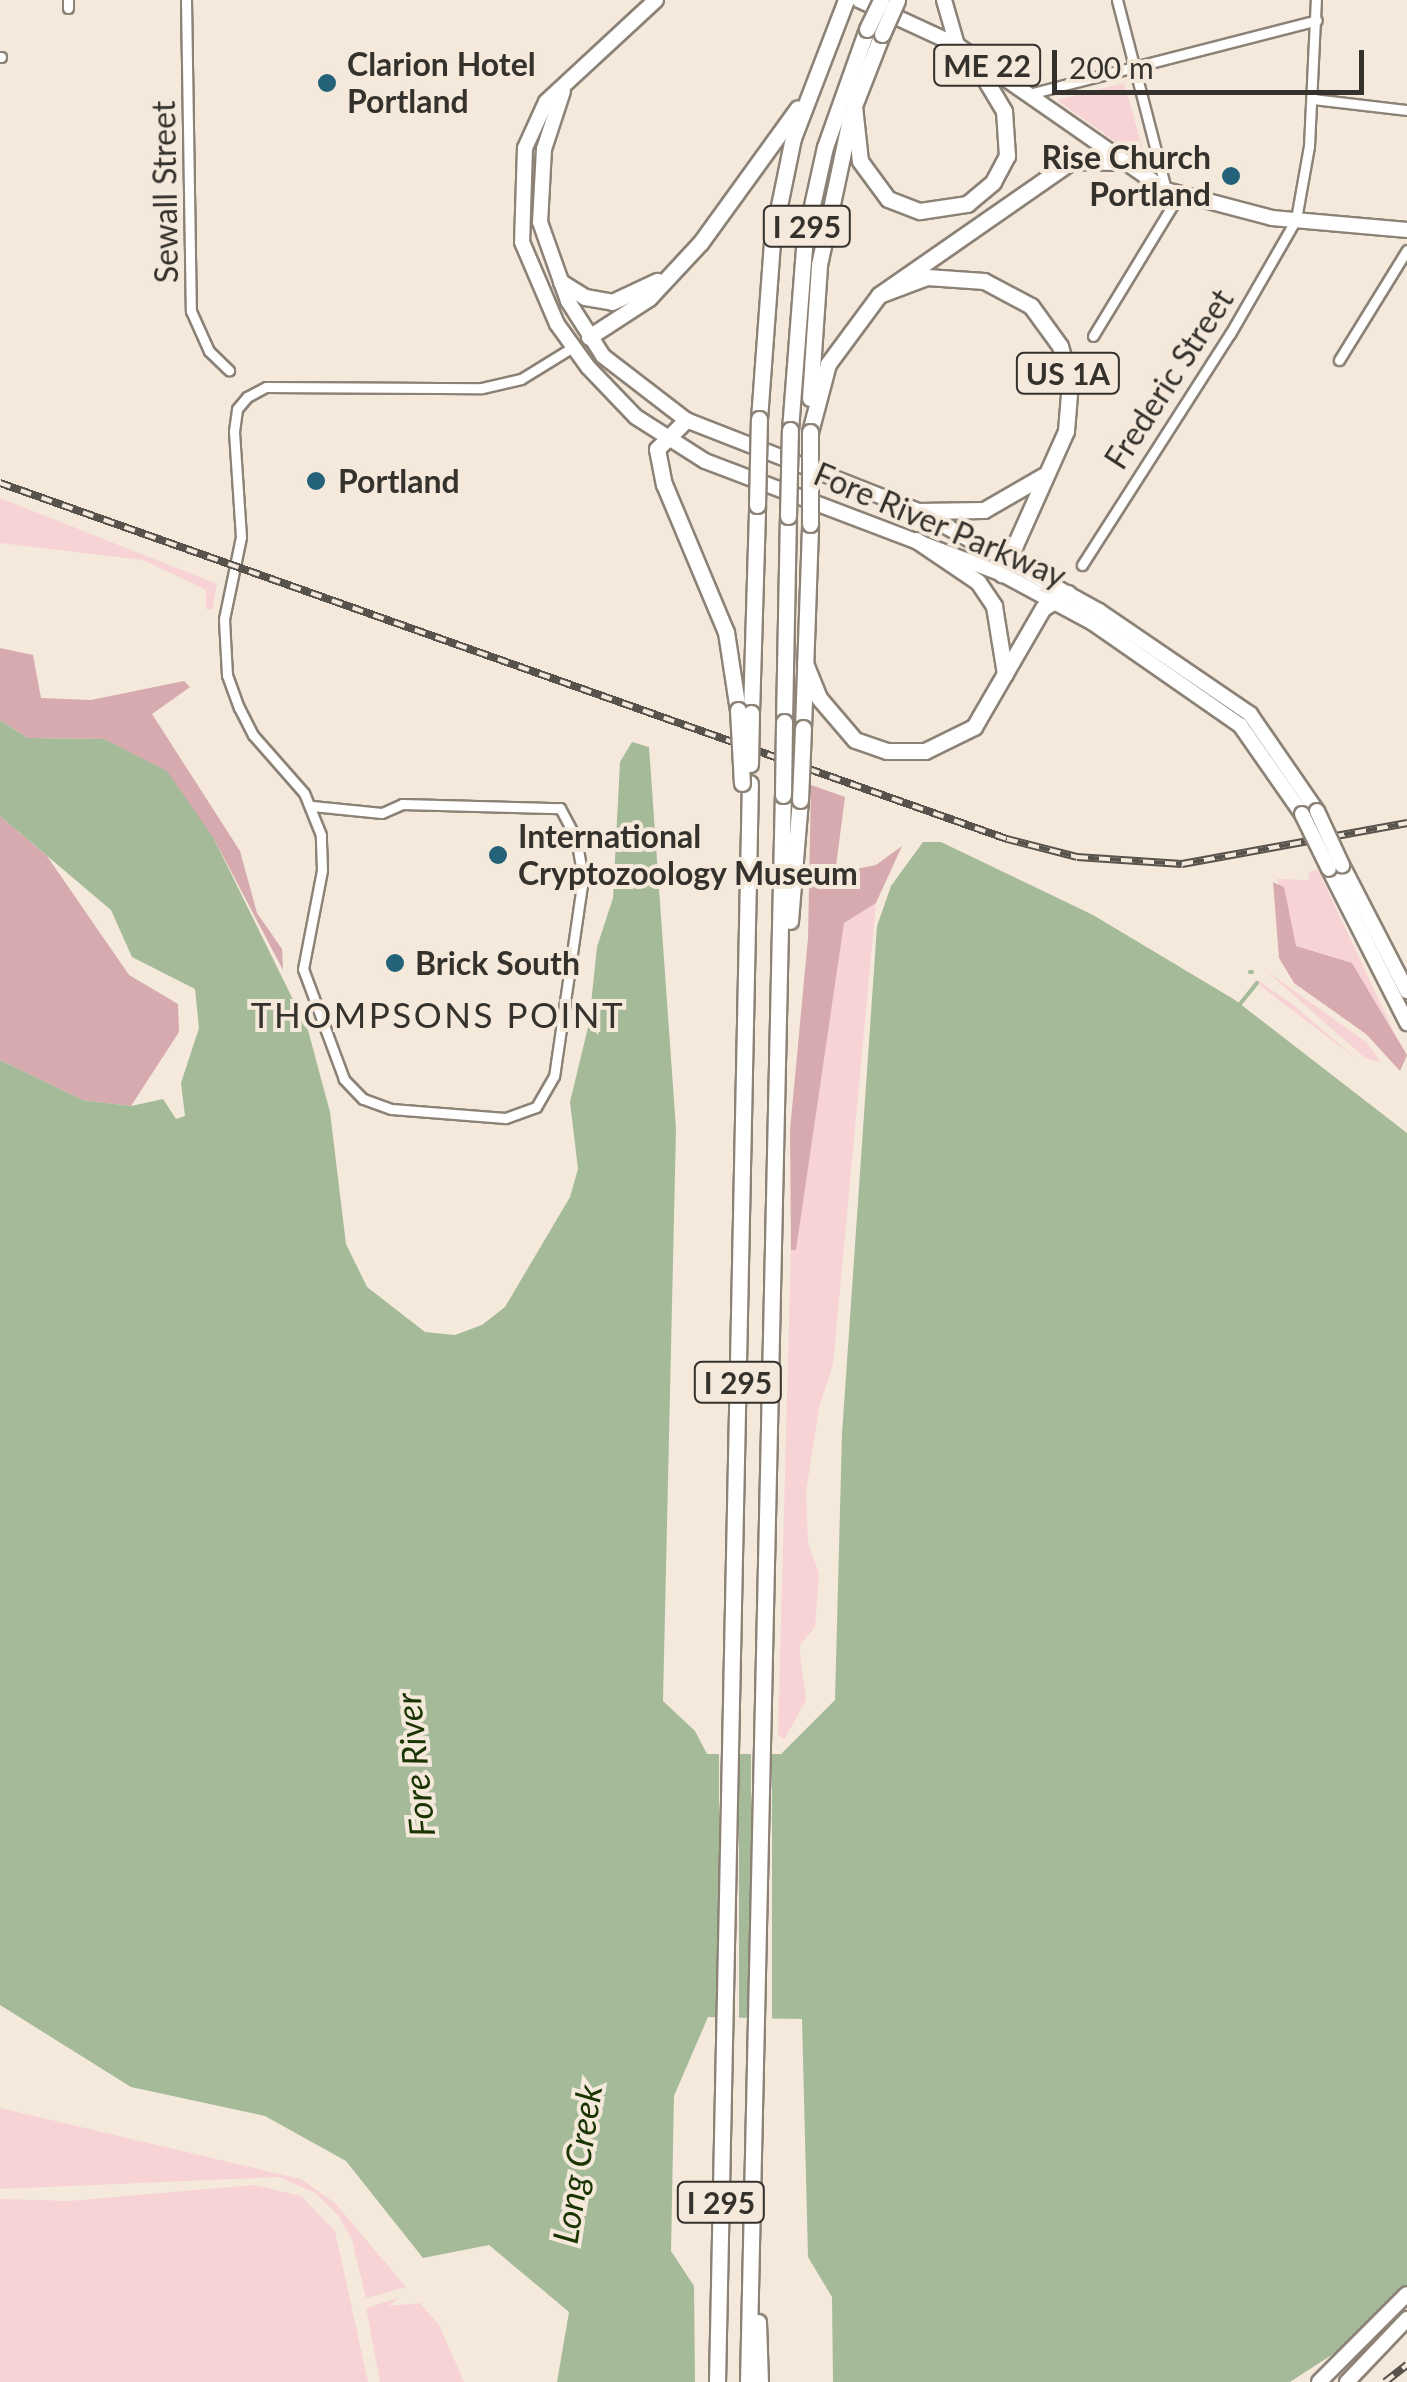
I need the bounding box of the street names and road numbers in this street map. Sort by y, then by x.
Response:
road number: ME 22 [932,40,1042,90]
street label: Sewall Street [144,100,186,284]
road number: I 295 [762,201,852,251]
street label: Frederic Street [1097,282,1241,476]
road number: US 1A [1016,348,1120,398]
street label: Fore River Parkway [808,454,1072,596]
road number: I 295 [693,1357,783,1407]
road number: I 295 [676,2177,766,2227]

